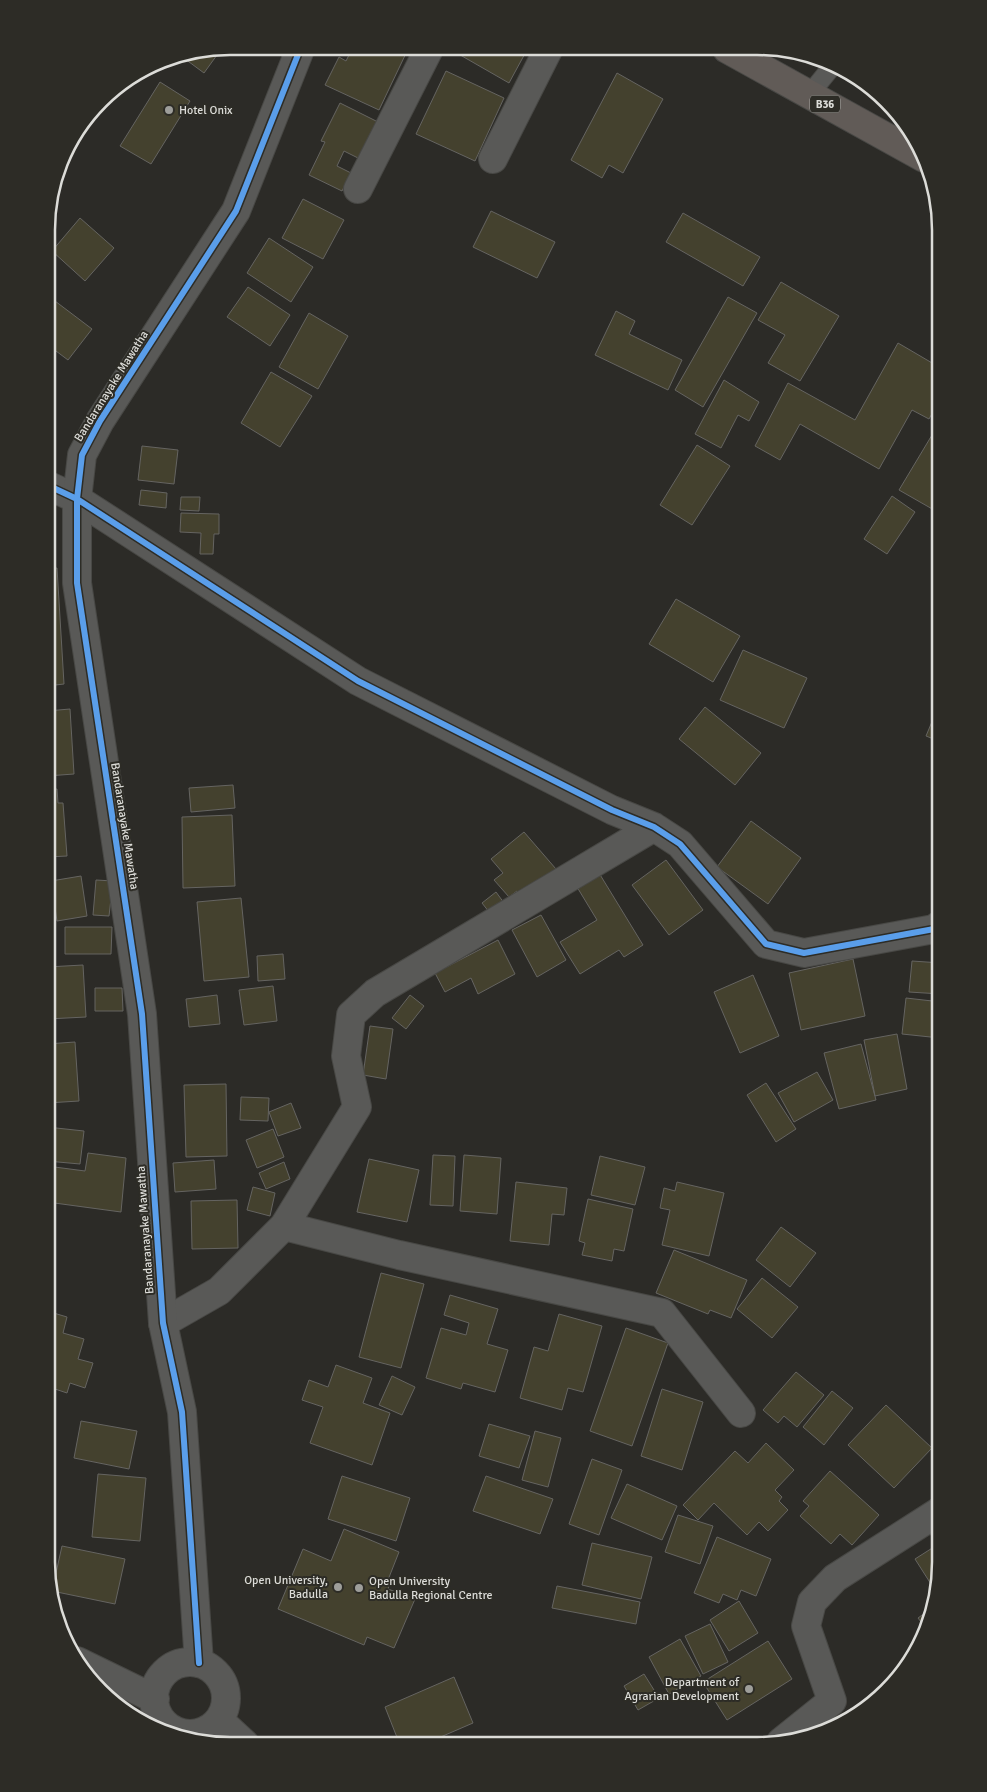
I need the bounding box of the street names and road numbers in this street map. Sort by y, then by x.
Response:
road number: B36 [810,96,840,112]
street label: Bandaranayake Mawatha [71,328,152,445]
street label: Bandaranayake Mawatha [107,762,142,891]
street label: Bandaranayake Mawatha [134,1166,157,1294]

